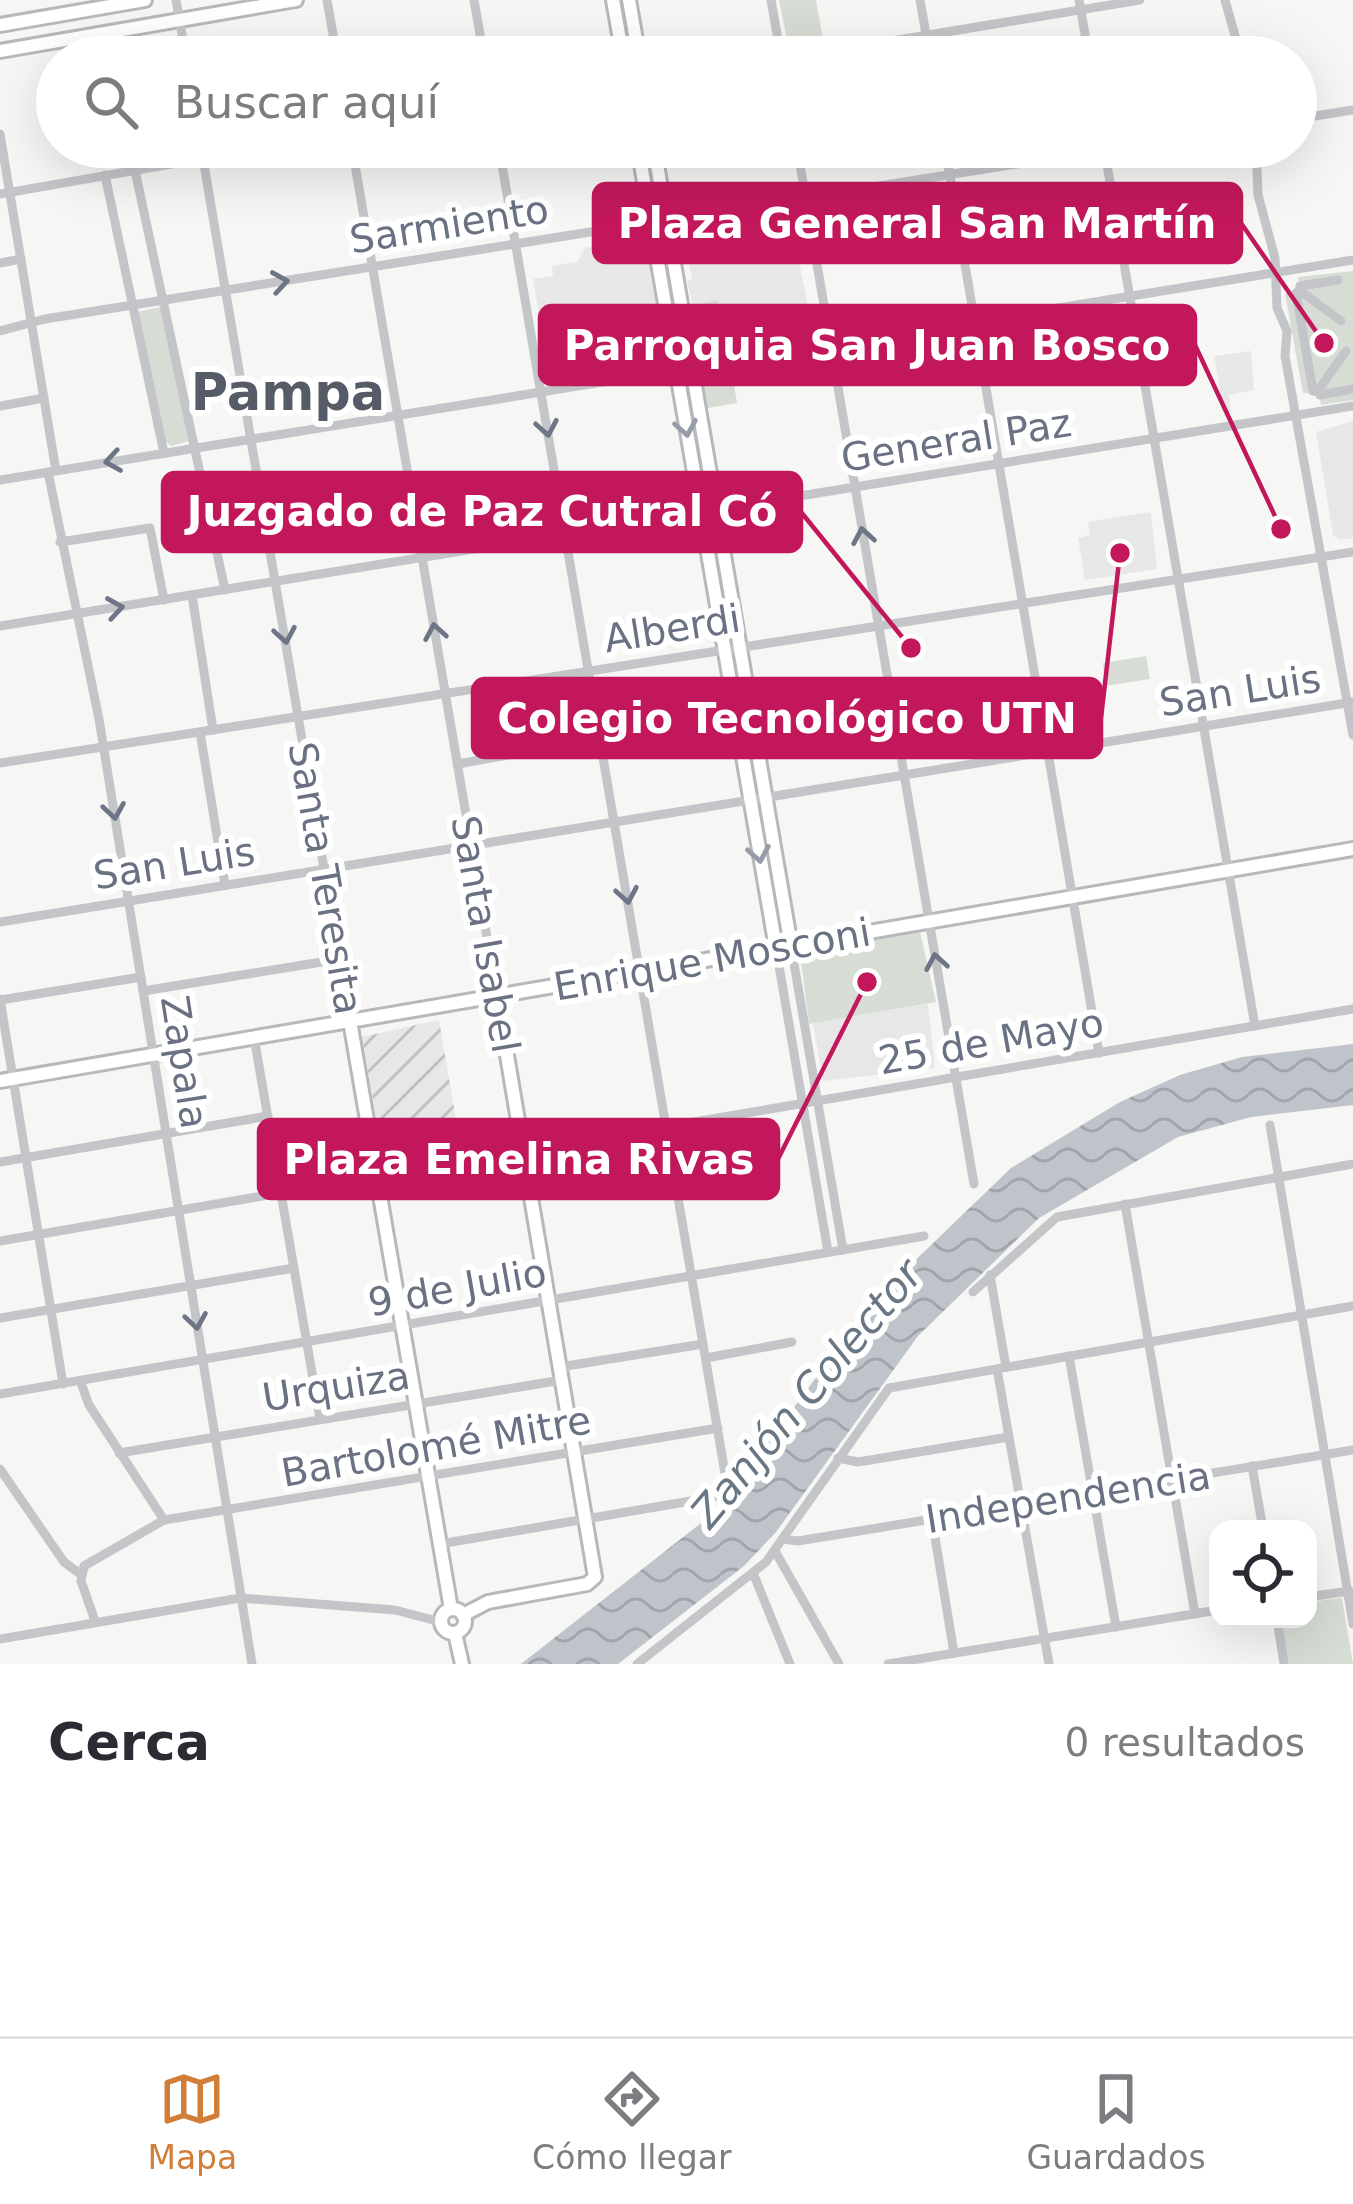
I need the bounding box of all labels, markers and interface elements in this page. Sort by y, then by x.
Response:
search box [36,36,1317,168]
icon: search [78,69,144,135]
text: Buscar aquí [174,76,439,129]
callout: Plaza General San Martín [594,184,1241,262]
street label: Sarmiento [346,187,552,262]
text: Plaza General San Martín [618,199,1216,248]
one-way arrow [270,270,290,295]
callout: Parroquia San Juan Bosco [540,306,1195,384]
text: Parroquia San Juan Bosco [564,321,1170,370]
district label: Pampa [191,363,385,422]
street label: General Paz [838,400,1074,481]
one-way arrow [534,418,559,438]
one-way arrow [673,418,698,438]
one-way arrow [103,448,123,473]
callout: Juzgado de Paz Cutral Có [163,473,801,551]
text: Juzgado de Paz Cutral Có [184,487,777,536]
one-way arrow [852,527,877,547]
one-way arrow [105,596,125,621]
street label: Alberdi [601,596,743,661]
one-way arrow [423,622,448,642]
one-way arrow [271,625,296,645]
street label: San Luis [1156,656,1324,725]
callout: Colegio Tecnológico UTN [473,679,1101,757]
text: Colegio Tecnológico UTN [497,694,1077,743]
street label: Santa Teresita [279,738,372,1018]
one-way arrow [100,801,126,821]
street label: Santa Isabel [442,812,529,1056]
street label: San Luis [90,829,258,898]
one-way arrow [746,843,771,863]
one-way arrow [613,885,638,905]
street label: Enrique Mosconi [550,909,874,1010]
one-way arrow [924,952,949,972]
street label: Zapala [152,992,217,1132]
street label: 25 de Mayo [875,1000,1107,1083]
callout: Plaza Emelina Rivas [259,1120,778,1198]
text: Plaza Emelina Rivas [284,1135,754,1184]
water label: Zanjón Colector [680,1248,934,1538]
street label: 9 de Julio [364,1250,550,1325]
one-way arrow [182,1310,207,1330]
street label: Urquiza [259,1353,413,1420]
street label: Bartolomé Mitre [278,1397,595,1496]
street label: Independencia [922,1453,1214,1542]
map controls [1209,1520,1317,1628]
button: locate [1209,1520,1317,1628]
text: Cerca [48,1713,210,1772]
text: 0 resultados [1065,1720,1305,1765]
tab: Mapa [147,2066,237,2177]
tab: Cómo llegar [532,2066,732,2177]
tab: Guardados [1026,2066,1206,2177]

